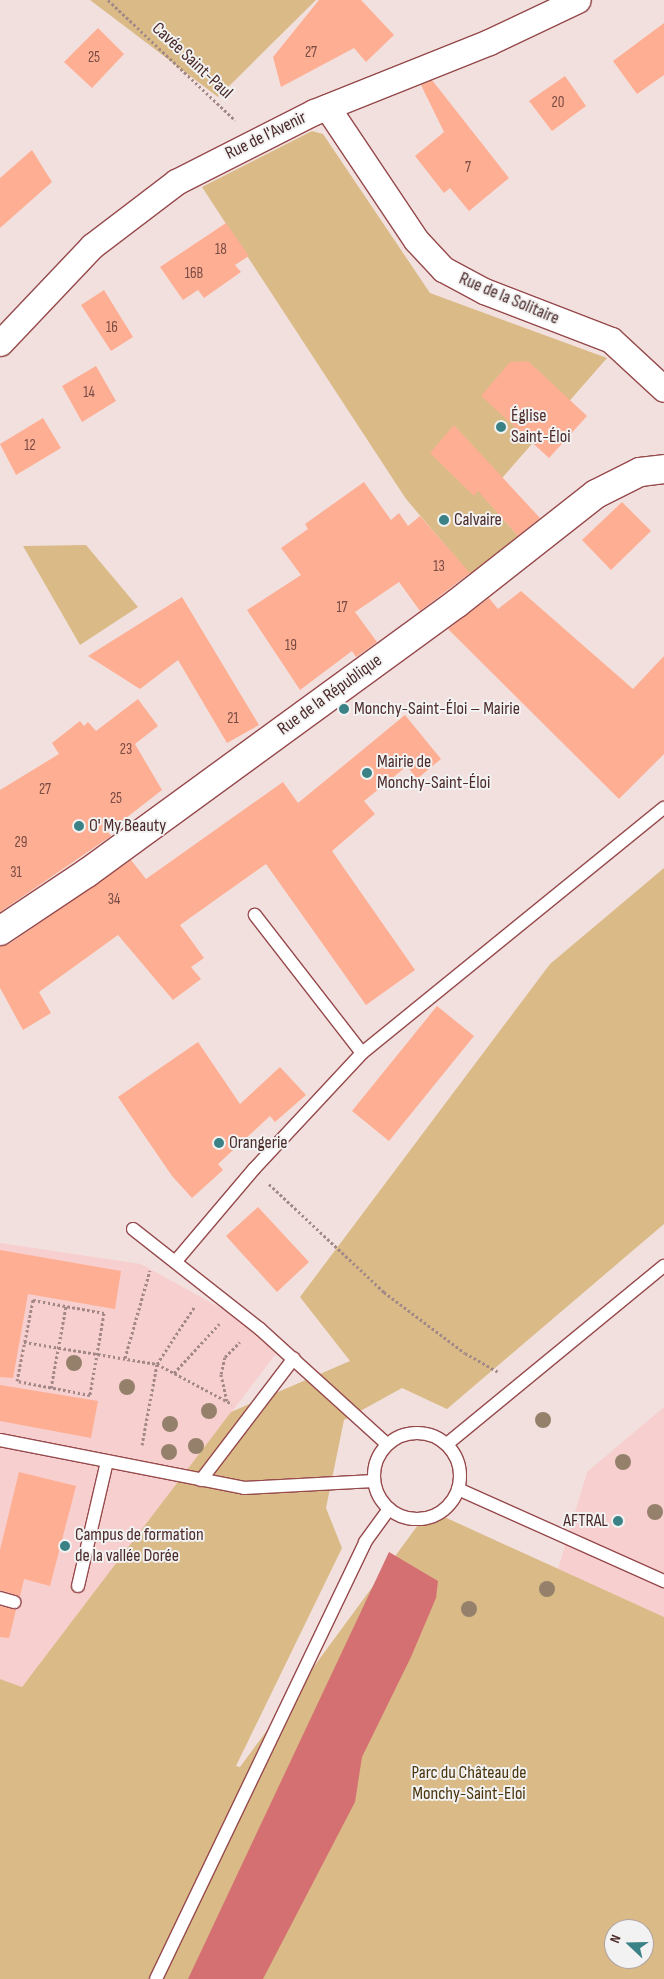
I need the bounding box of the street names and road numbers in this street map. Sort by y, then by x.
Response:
street label: Cavée Saint-Paul [147,18,237,104]
street label: Rue de l'Avenir [222,107,310,165]
street label: Rue de la Solitaire [456,268,562,330]
street label: Rue de la République [274,650,386,740]

